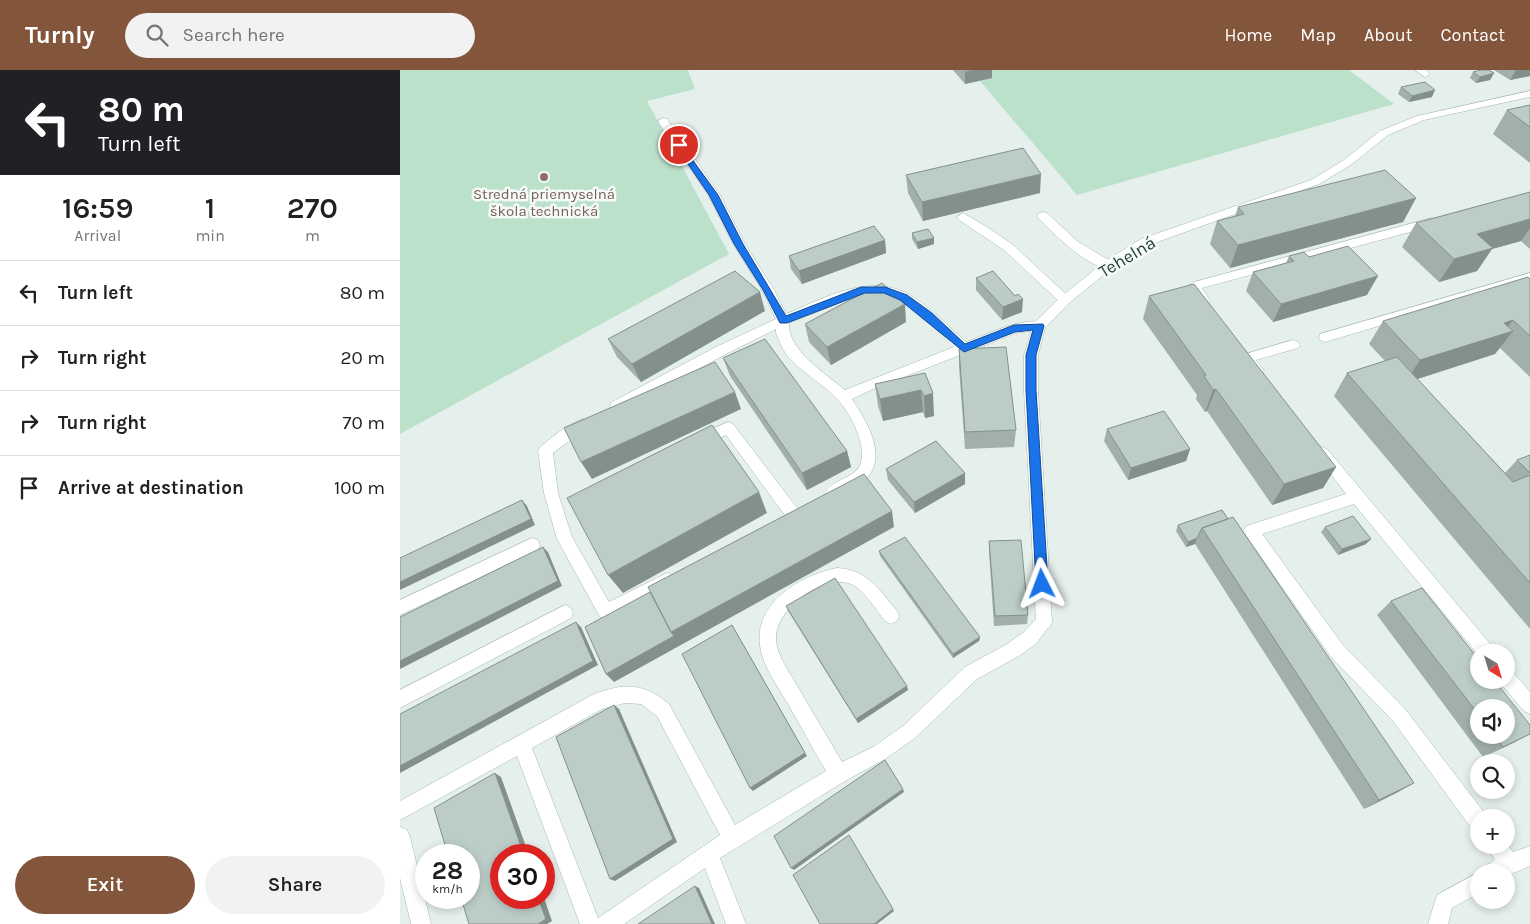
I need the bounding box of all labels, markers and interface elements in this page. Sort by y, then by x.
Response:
search box [125,13,475,58]
text: Turnly [25,21,95,49]
icon: search [143,21,171,49]
text: Search here [183,24,285,46]
text: Home [1224,24,1272,46]
text: Map [1300,24,1336,46]
text: About [1364,24,1413,46]
text: Contact [1441,24,1505,46]
text: 80 m [98,89,185,130]
icon: left [15,90,80,155]
pin [658,124,700,166]
text: Turn left [98,131,181,157]
icon: arrive [665,131,693,159]
marker: Stredná priemyselná škola technická [538,171,550,183]
place label: Stredná priemyselná škola technická [473,185,615,220]
text: 16:59 [62,190,133,226]
text: 1 [205,190,215,226]
text: 270 [287,190,338,226]
text: Arrival [74,226,121,245]
text: min [195,226,225,245]
text: m [305,226,320,245]
street label: Tehelná [1094,231,1160,283]
icon: left [15,279,43,307]
text: Turn left [58,282,133,304]
text: 80 m [340,282,385,304]
icon: right [15,344,43,372]
text: Turn right [58,347,147,369]
text: 20 m [340,347,385,369]
icon: right [15,409,43,437]
text: Turn right [58,412,147,434]
text: 70 m [343,412,385,434]
icon: arrive [15,474,43,502]
text: Arrive at destination [58,477,244,499]
text: 100 m [334,477,385,499]
position arrow [1015,557,1067,609]
north arrow [1470,644,1515,689]
map controls [1470,644,1515,909]
button: sound [1470,699,1515,744]
button: search [1470,754,1515,799]
button: + [1470,809,1515,854]
speed limit sign: 30 [490,844,555,909]
button: Exit [15,856,195,914]
button: Share [205,856,385,914]
text: 28 [432,856,463,885]
button: − [1470,864,1515,909]
text: km/h [432,882,463,896]

